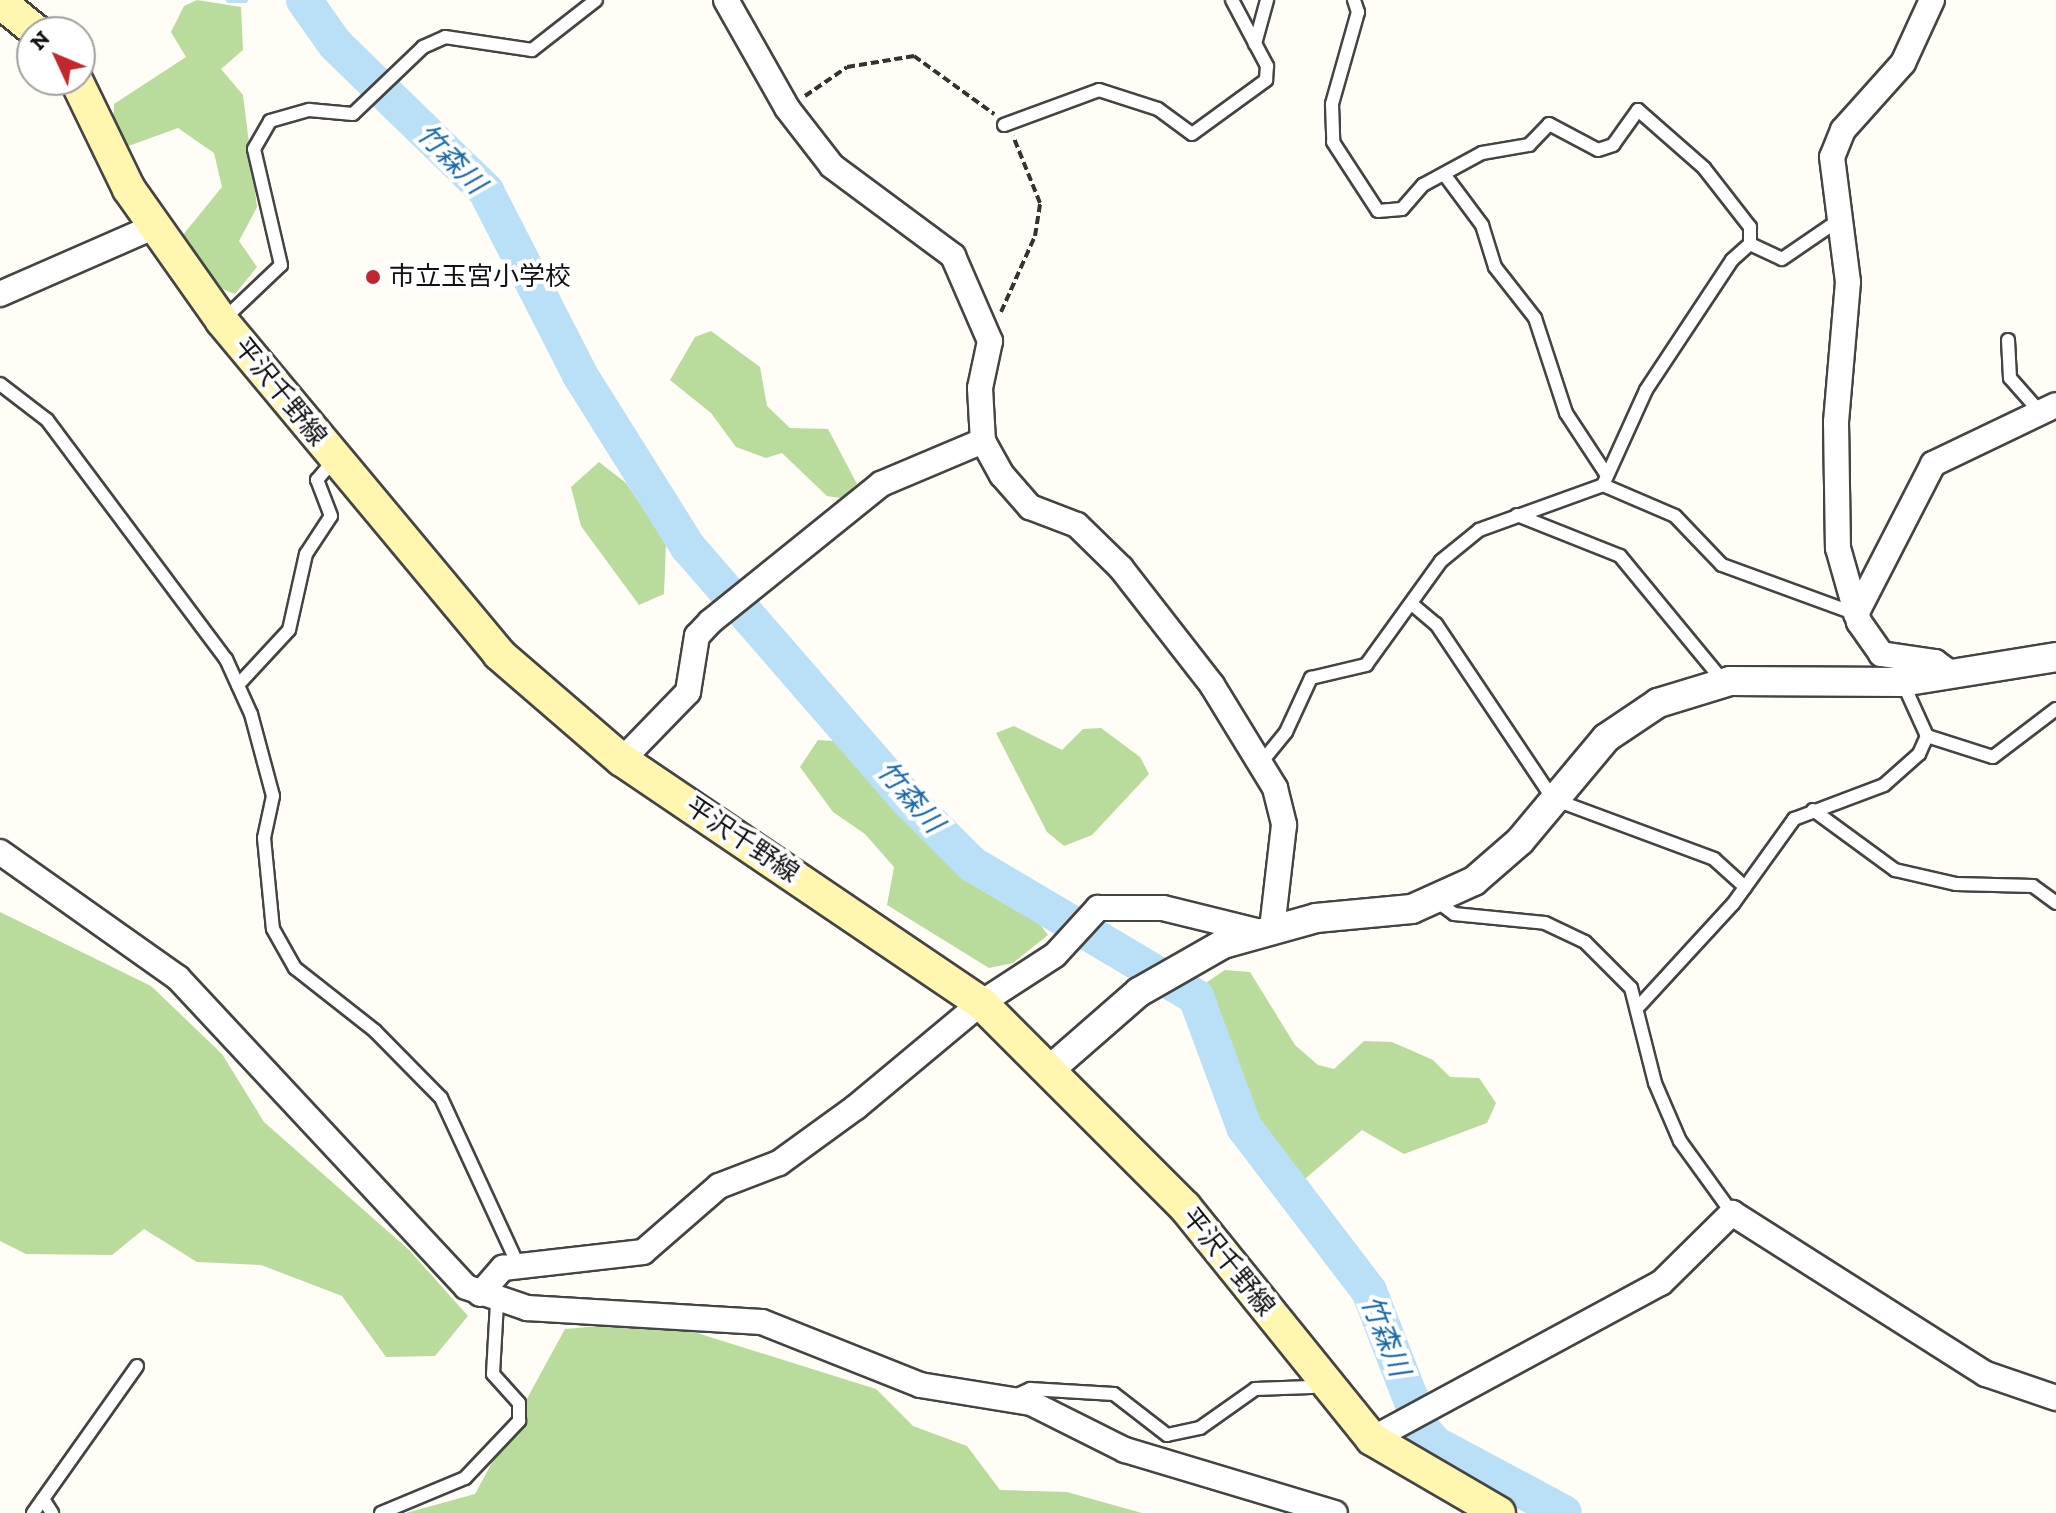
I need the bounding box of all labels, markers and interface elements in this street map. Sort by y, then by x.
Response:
north arrow [16,16,96,96]
text: N [24,25,55,56]
water label: 竹森川 [410,117,492,201]
place label: 市立玉宮小学校 [389,261,571,293]
marker: 市立玉宮小学校 [364,268,382,286]
street label: 平沢千野線 [227,332,333,452]
water label: 竹森川 [870,754,950,840]
street label: 平沢千野線 [679,791,805,889]
street label: 平沢千野線 [1175,1202,1281,1322]
water label: 竹森川 [1354,1291,1416,1381]

